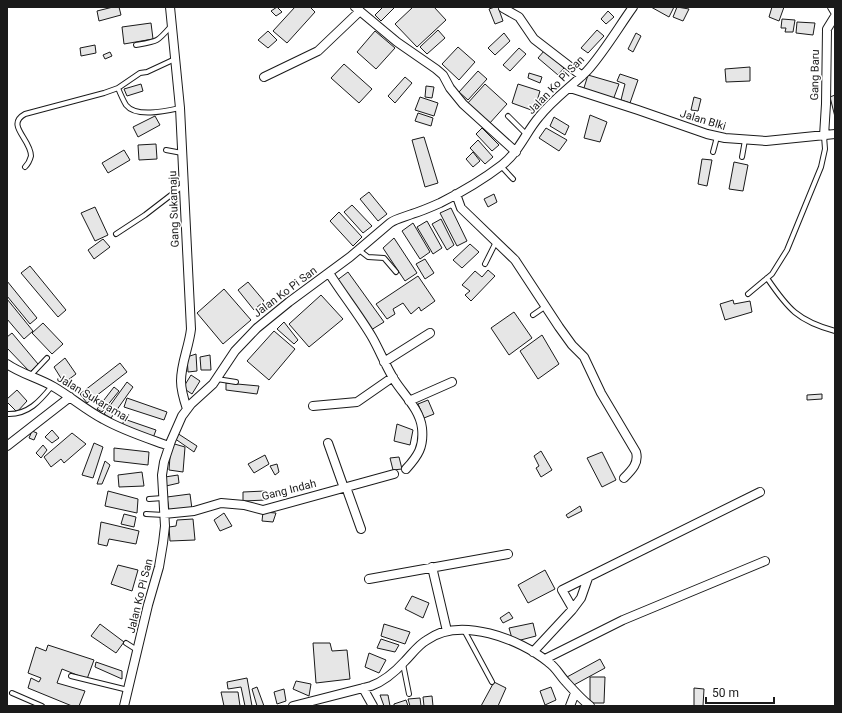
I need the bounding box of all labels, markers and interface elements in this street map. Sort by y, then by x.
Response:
street label: Gang Baru [808,49,822,101]
street label: Jalan Ko Pi San [525,53,587,117]
street label: Jalan Blki [678,107,728,133]
street label: Gang Sukamaju [166,170,182,248]
street label: Jalan Ko Pi San [251,264,319,320]
street label: Jalan Sukaramai [55,371,131,425]
street label: Gang Indah [260,477,318,503]
street label: Jalan Ko Pi San [124,557,156,635]
scale bar [706,679,774,705]
text: 50 m [712,686,739,700]

